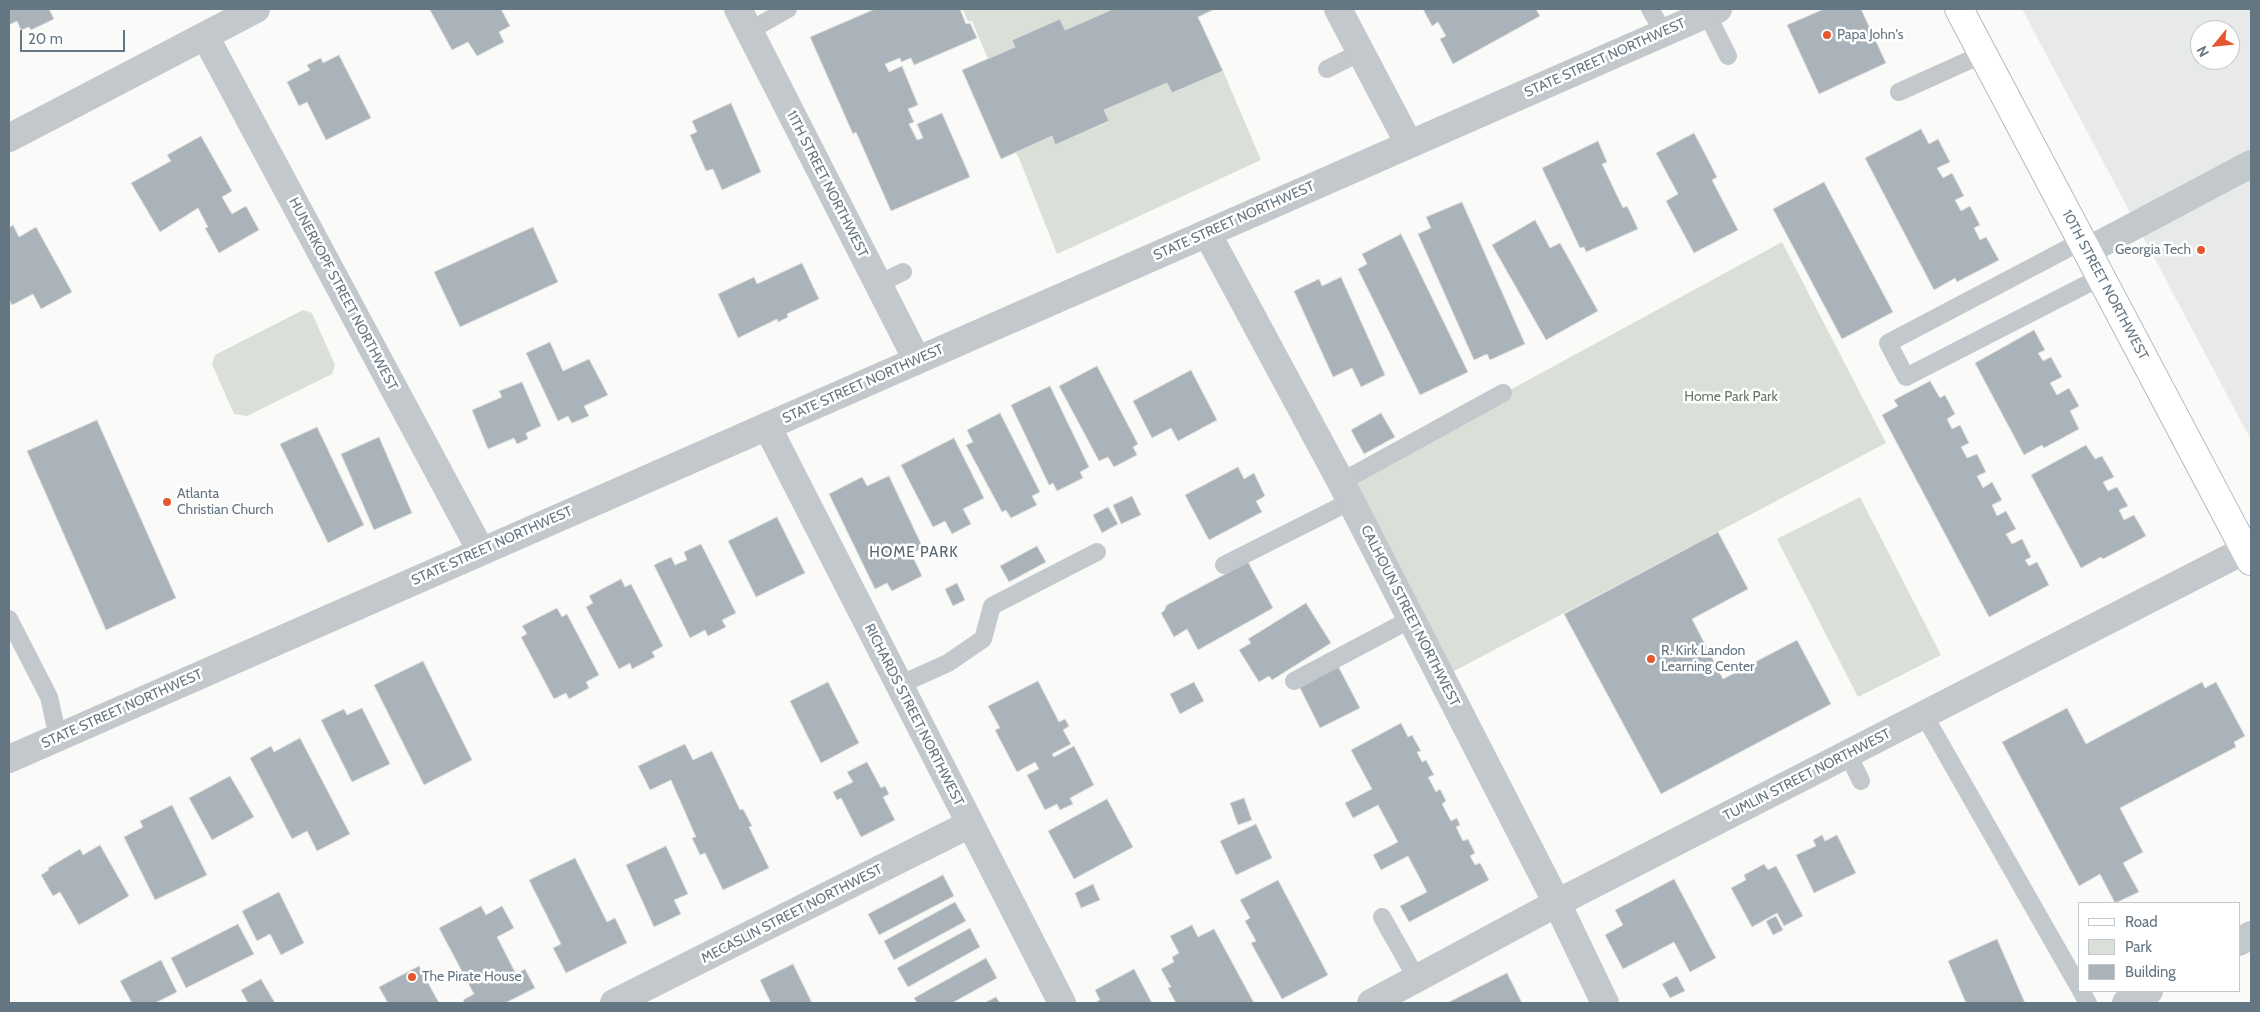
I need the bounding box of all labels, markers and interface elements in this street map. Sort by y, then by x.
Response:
street label: STATE STREET NORTHWEST [1522,15,1688,101]
scale bar [22,20,128,52]
north arrow [2190,20,2240,70]
place label: Papa John's [1837,27,1903,43]
marker: Papa John's [1821,29,1833,41]
text: 20 m [28,30,63,48]
text: N [2192,43,2213,60]
street label: 11TH STREET NORTHWEST [783,108,871,260]
street label: STATE STREET NORTHWEST [1151,178,1317,264]
street label: HUNERKOPF STREET NORTHWEST [285,195,401,393]
street label: 10TH STREET NORTHWEST [2058,207,2152,363]
place label: Georgia Tech [2115,242,2191,258]
marker: Georgia Tech [2195,244,2207,256]
street label: STATE STREET NORTHWEST [780,341,946,427]
park label: Home Park Park [1684,389,1778,405]
place label: Atlanta Christian Church [177,486,274,518]
marker: Atlanta Christian Church [161,496,173,508]
street label: STATE STREET NORTHWEST [409,503,575,589]
street label: CALHOUN STREET NORTHWEST [1357,523,1463,709]
district label: HOME PARK [868,544,960,562]
street label: RICHARDS STREET NORTHWEST [861,621,967,809]
place label: R. Kirk Landon Learning Center [1661,643,1754,676]
marker: R. Kirk Landon Learning Center [1645,653,1657,665]
street label: STATE STREET NORTHWEST [39,666,205,752]
street label: TUMLIN STREET NORTHWEST [1721,725,1893,825]
street label: MECASLIN STREET NORTHWEST [699,861,885,967]
legend [2078,902,2240,992]
text: Road [2125,913,2158,931]
text: Park [2125,938,2152,956]
text: Building [2125,963,2176,981]
place label: The Pirate House [422,969,522,985]
marker: The Pirate House [406,971,418,983]

